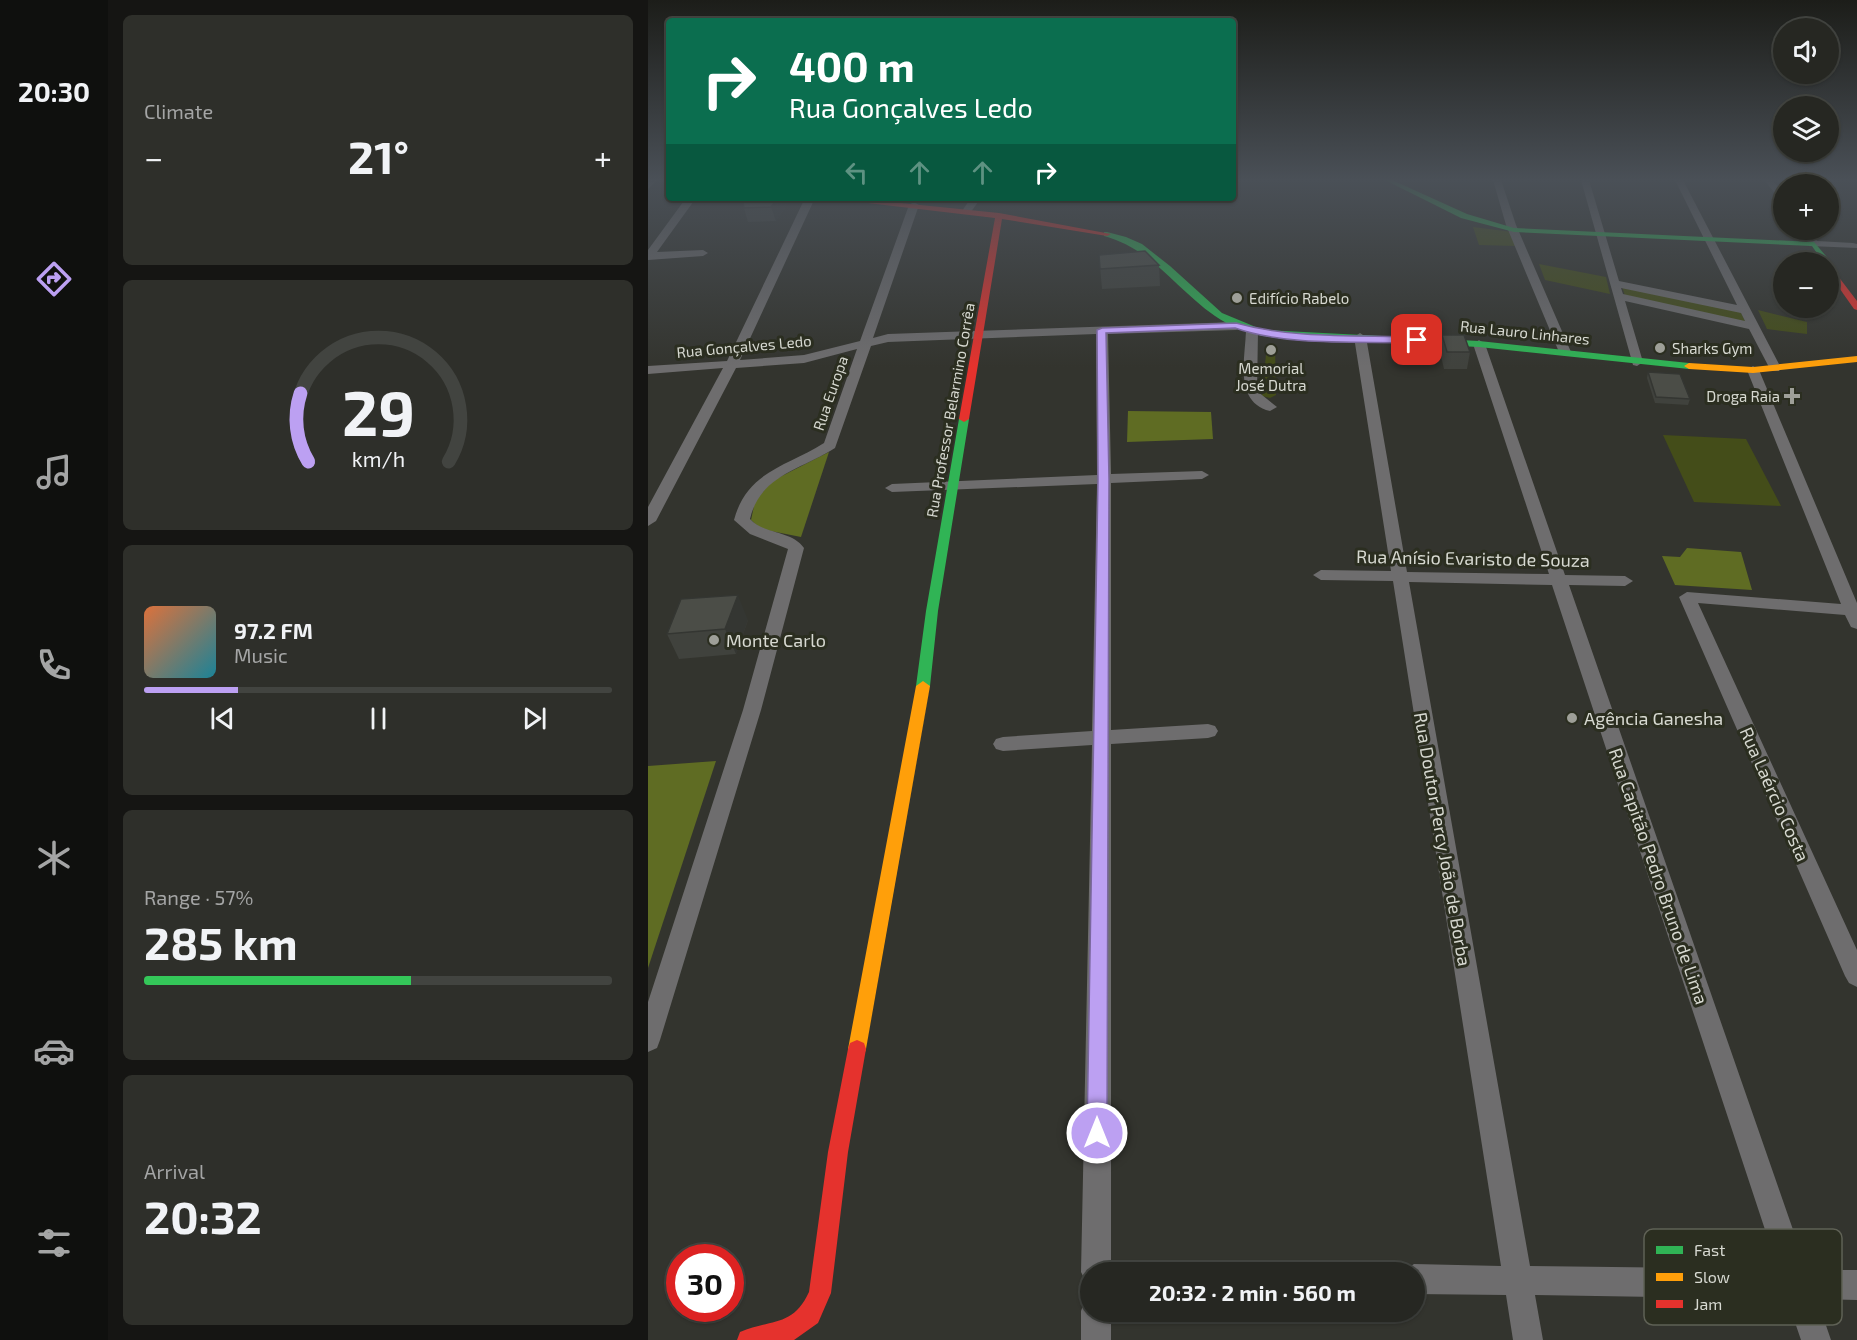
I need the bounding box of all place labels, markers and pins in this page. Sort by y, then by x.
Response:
place label: Edifício Rabelo [1249,289,1349,307]
marker: Edifício Rabelo [1230,291,1244,305]
pin [1391,314,1442,365]
place label: Sharks Gym [1672,339,1752,357]
marker: Sharks Gym [1653,341,1667,355]
marker: Memorial José Dutra [1264,343,1278,357]
place label: Memorial José Dutra [1235,359,1307,394]
place label: Droga Raia [1706,387,1780,405]
marker: Droga Raia [1785,389,1799,403]
place label: Monte Carlo [726,629,826,651]
marker: Monte Carlo [707,633,721,647]
place label: Agência Ganesha [1584,707,1723,729]
marker: Agência Ganesha [1565,711,1579,725]

